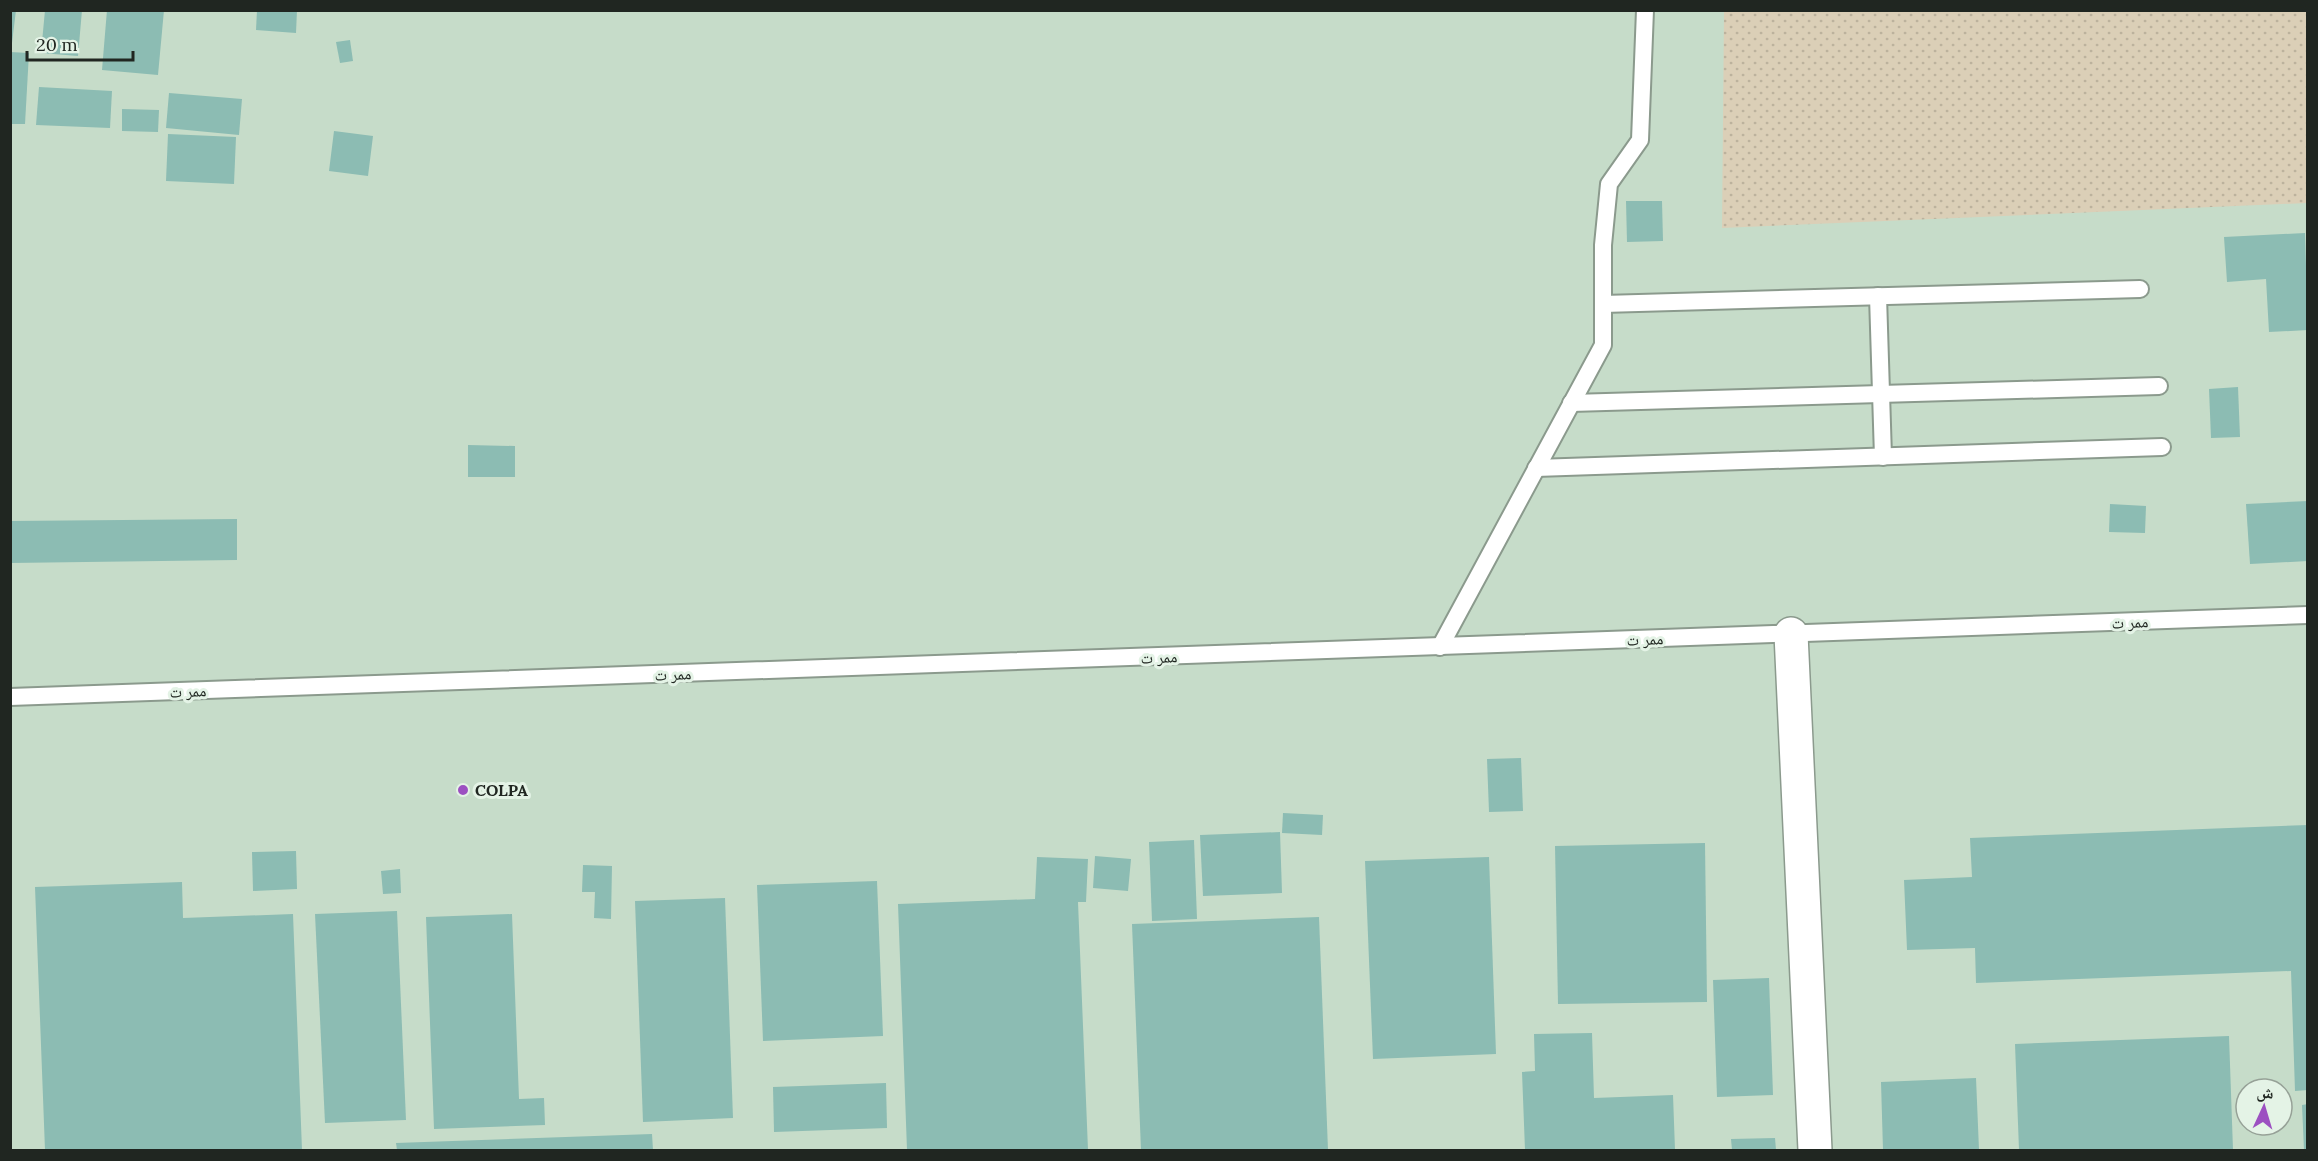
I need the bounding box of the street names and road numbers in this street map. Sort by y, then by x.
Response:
street label: ممر ت [2111,611,2149,633]
street label: ممر ت [1626,628,1664,650]
street label: ممر ت [1140,646,1178,668]
street label: ممر ت [654,663,692,685]
street label: ممر ت [169,680,207,702]

